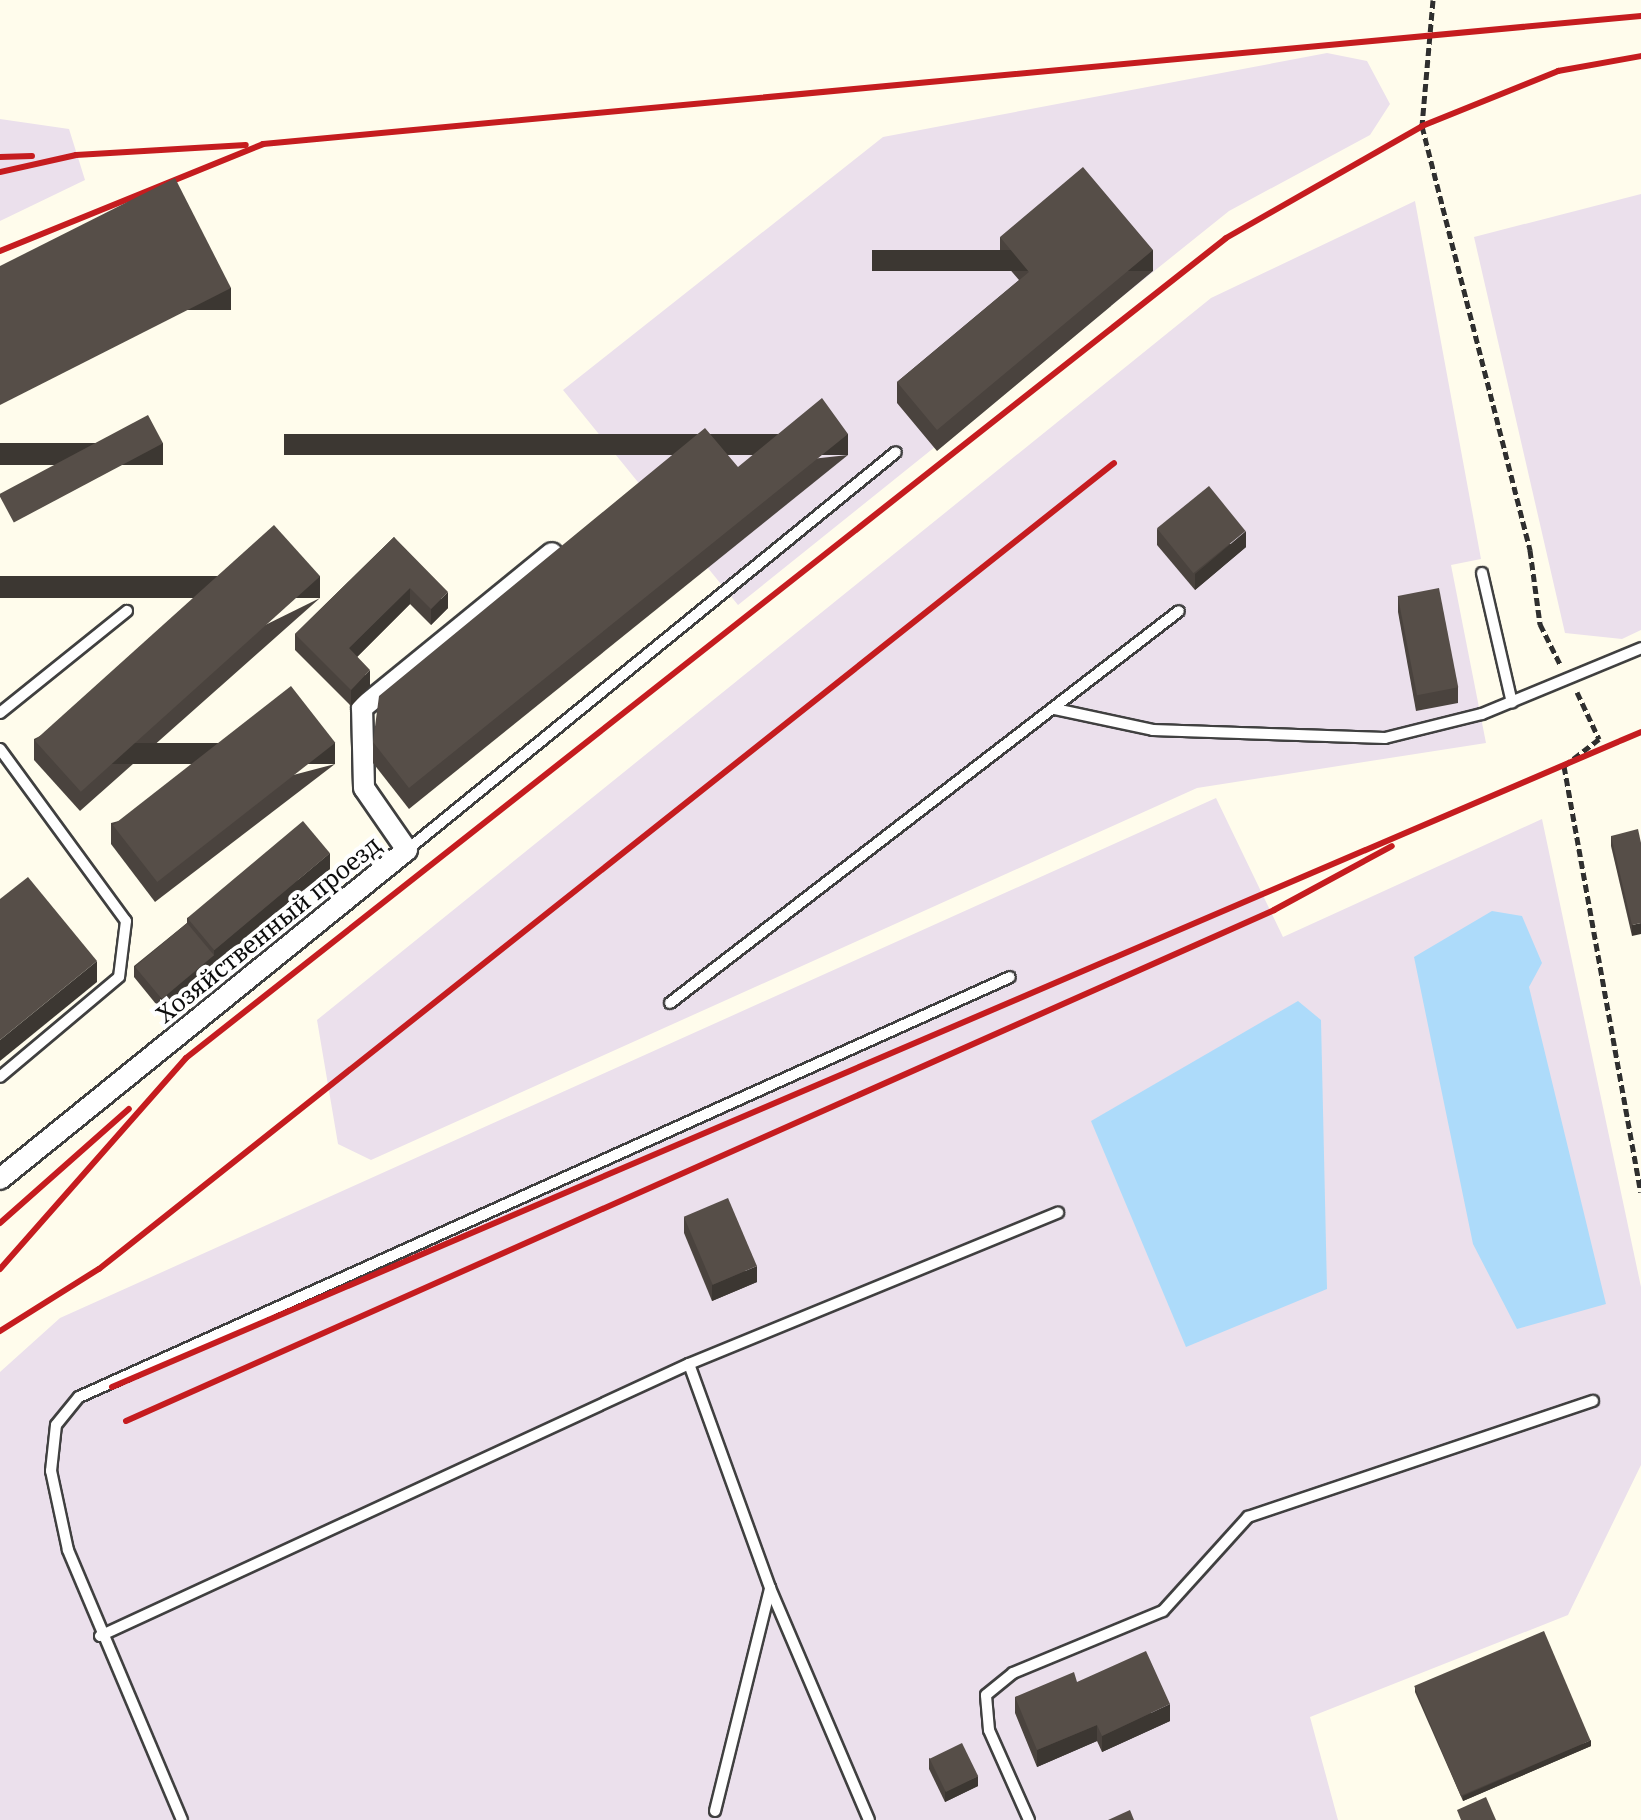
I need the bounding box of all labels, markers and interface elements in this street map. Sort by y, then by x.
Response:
street label: Хозяйственный проезд [150,830,386,1028]

